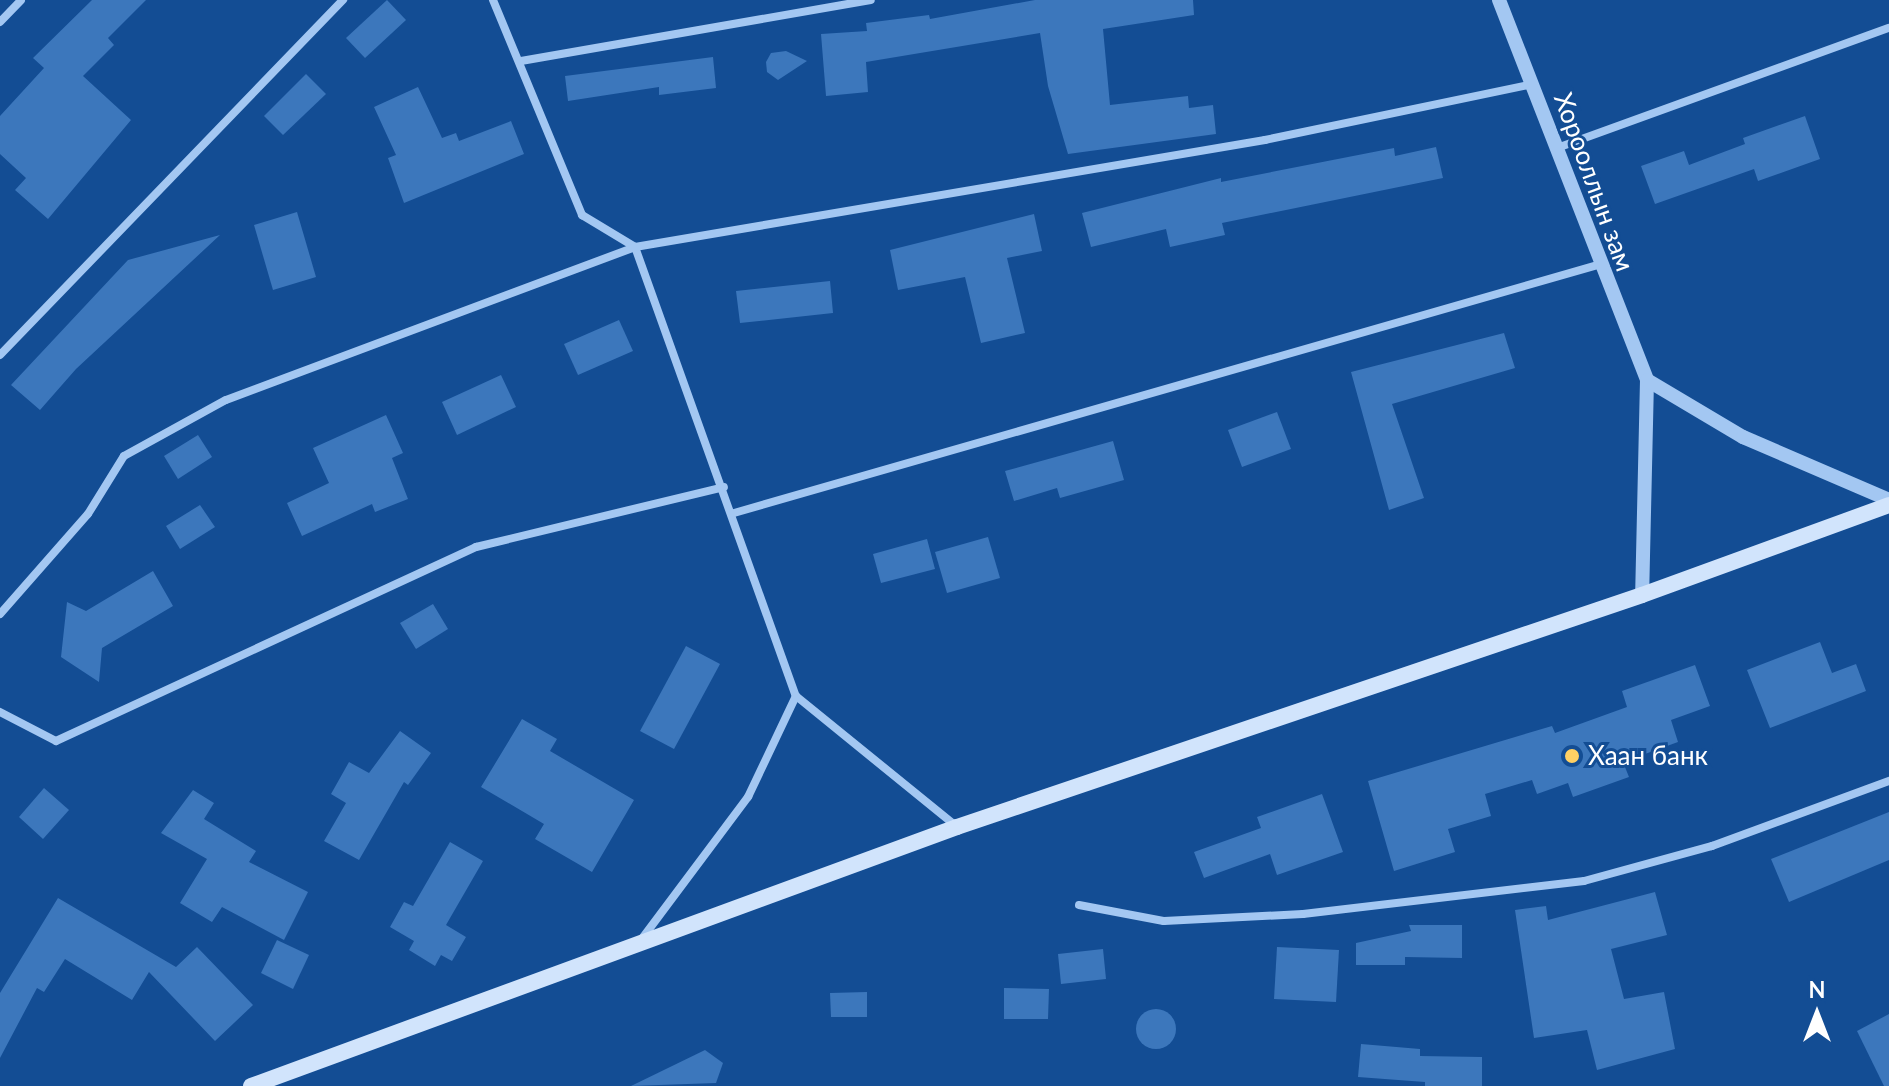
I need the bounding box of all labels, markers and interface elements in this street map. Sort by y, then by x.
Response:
street label: Хорооллын зам [1547,88,1641,276]
place label: Хаан банк [1588,740,1708,772]
marker: Хаан банк [1563,747,1581,765]
north arrow [1777,974,1857,1054]
text: N [1809,976,1825,1003]

